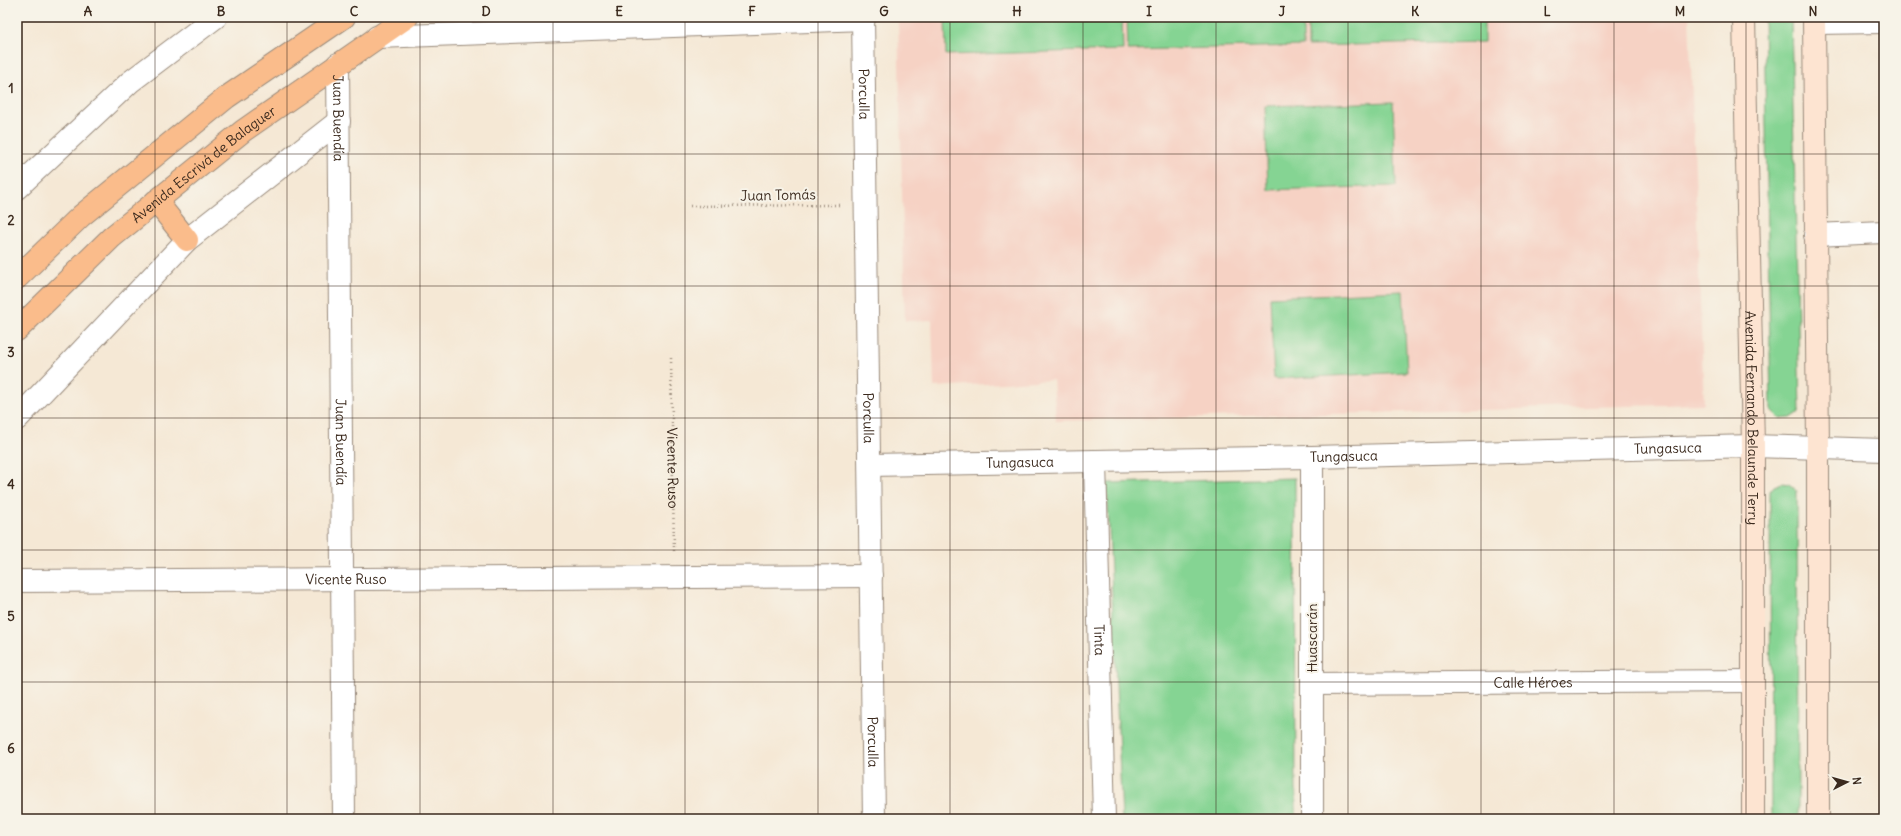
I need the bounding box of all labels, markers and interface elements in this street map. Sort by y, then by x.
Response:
text: A [84,3,93,20]
text: B [217,3,226,20]
text: C [350,3,359,20]
text: D [481,3,491,20]
text: E [615,3,623,20]
text: F [748,3,756,20]
text: G [879,3,889,20]
text: H [1012,3,1022,20]
text: I [1146,3,1152,20]
text: J [1279,3,1286,20]
text: K [1411,3,1420,20]
text: L [1543,3,1551,20]
text: M [1675,3,1685,20]
text: N [1809,3,1817,20]
street label: Porculla [855,68,873,120]
street label: Juan Buendía [329,74,348,162]
text: 1 [8,80,14,97]
street label: Avenida Escrivá de Balaguer [128,102,280,227]
street label: Juan Tomás [740,185,816,205]
text: 2 [7,212,15,229]
street label: Avenida Fernando Belaunde Terry [1741,310,1762,525]
text: 3 [7,344,15,361]
street label: Porculla [859,392,878,444]
street label: Juan Buendía [332,398,350,486]
street label: Vicente Ruso [663,427,682,509]
street label: Tungasuca [1634,438,1702,458]
street label: Tungasuca [1310,446,1378,466]
street label: Tungasuca [986,453,1054,472]
text: 4 [7,476,15,493]
street label: Vicente Ruso [305,570,387,588]
street label: Huascarán [1303,603,1321,673]
text: 5 [7,608,15,625]
street label: Tinta [1090,624,1109,656]
street label: Calle Héroes [1493,673,1573,692]
street label: Porculla [864,716,882,768]
text: 6 [7,740,15,757]
north arrow [1827,762,1867,802]
text: N [1850,776,1864,785]

